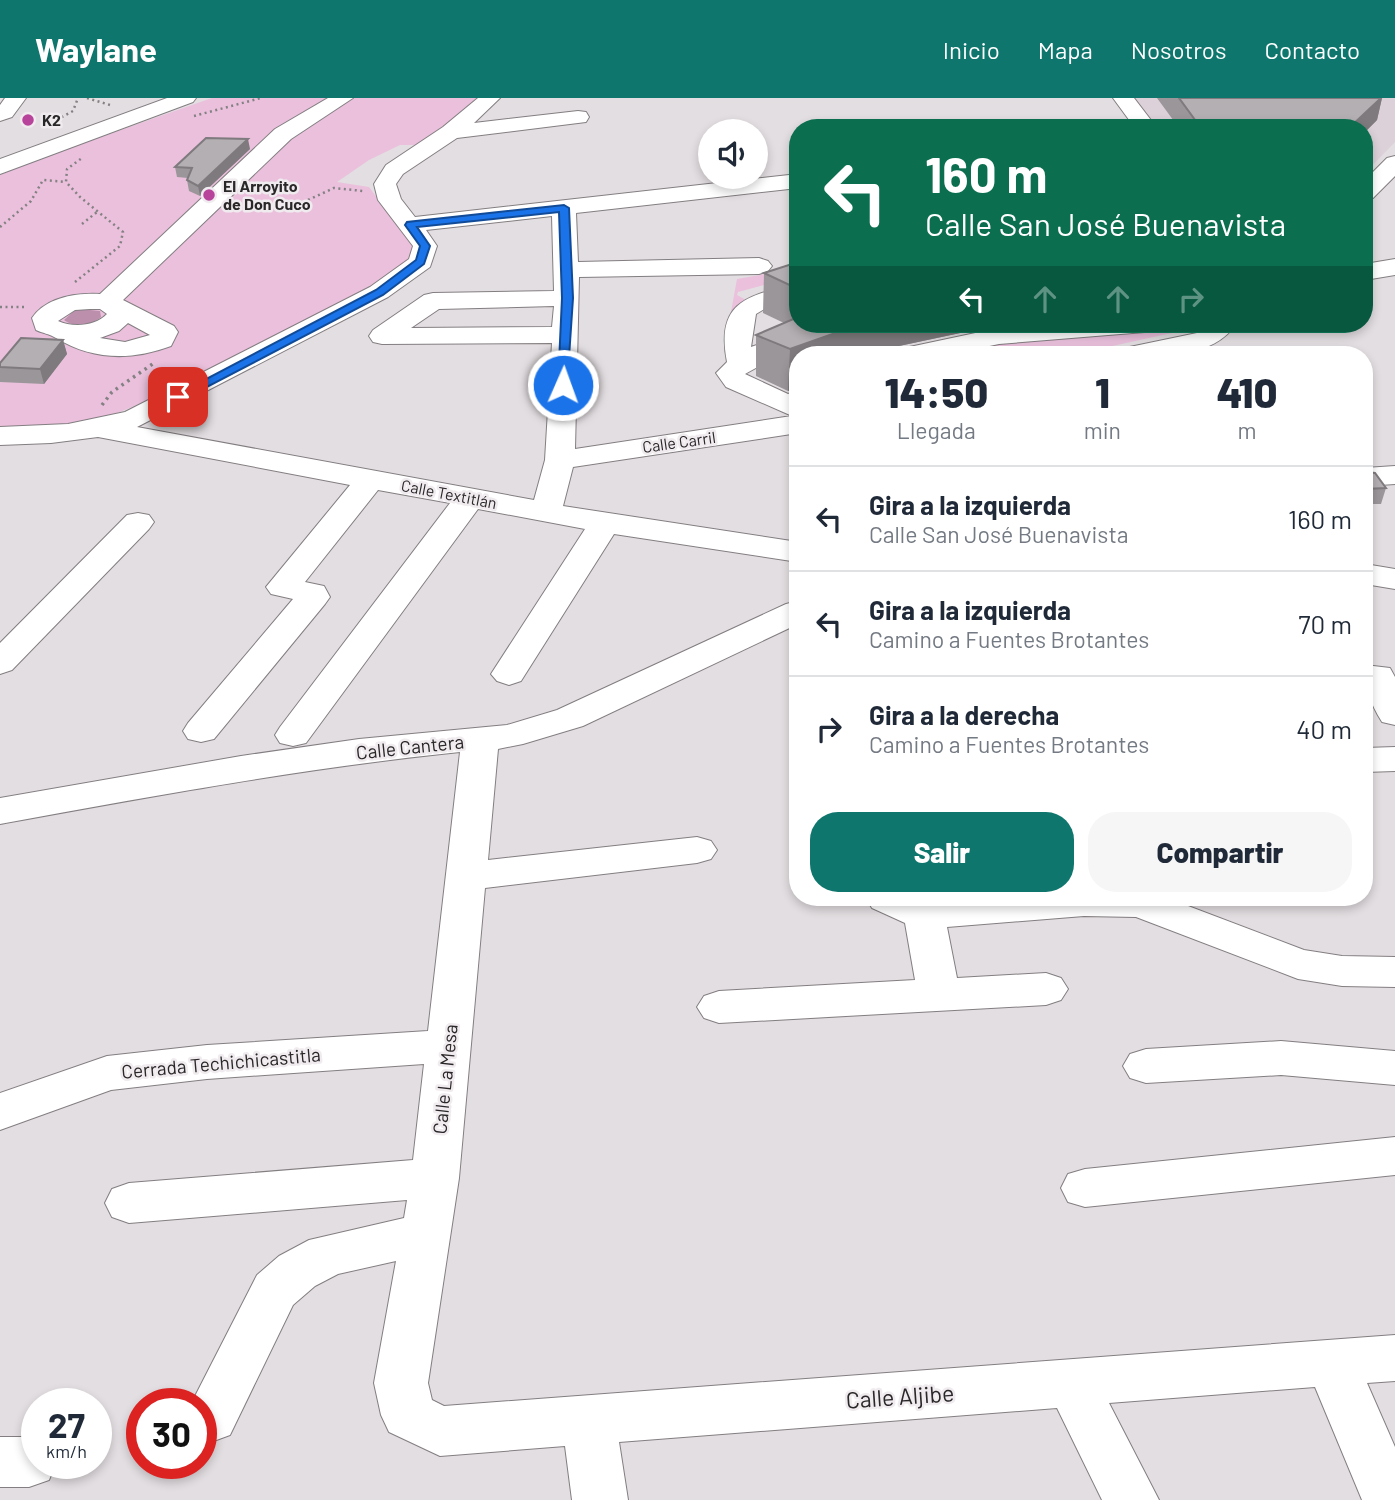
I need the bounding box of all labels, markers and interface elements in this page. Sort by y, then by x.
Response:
text: Waylane [35,29,157,69]
text: Inicio [943,35,1000,64]
text: Mapa [1038,35,1093,64]
text: Nosotros [1131,35,1227,64]
text: Contacto [1265,35,1360,64]
place label: K2 [42,110,61,129]
marker: K2 [20,112,36,128]
map controls [698,119,768,189]
button: sound [698,119,768,189]
text: 160 m [925,144,1047,203]
icon: left [810,147,901,238]
place label: El Arroyito de Don Cuco [223,176,311,213]
marker: El Arroyito de Don Cuco [201,187,217,203]
text: Calle San José Buenavista [925,204,1286,242]
icon: left [953,280,991,318]
icon: ahead [1026,280,1064,318]
icon: ahead [1099,280,1137,318]
icon: right [1172,280,1210,318]
position arrow [526,348,600,422]
text: 14:50 [884,366,988,416]
text: 1 [1095,366,1110,416]
text: 410 [1216,366,1277,416]
pin [148,367,208,427]
icon: arrive [159,378,197,416]
text: Llegada [897,416,976,444]
text: min [1084,416,1121,444]
text: m [1237,416,1256,444]
street label: Calle Carril [641,427,717,456]
street label: Calle Textitlán [400,475,499,512]
text: Gira a la izquierda [869,489,1071,520]
icon: left [810,500,848,538]
text: 160 m [1288,503,1352,534]
text: Calle San José Buenavista [869,520,1129,548]
text: Gira a la izquierda [869,594,1071,625]
icon: left [810,605,848,643]
text: 70 m [1298,608,1352,639]
text: Camino a Fuentes Brotantes [869,625,1149,653]
text: Gira a la derecha [869,699,1059,730]
icon: right [810,710,848,748]
text: 40 m [1296,713,1352,744]
street label: Calle Cantera [355,729,465,764]
text: Camino a Fuentes Brotantes [869,730,1149,758]
button: Salir [810,812,1074,892]
button: Compartir [1088,812,1352,892]
street label: Calle La Mesa [427,1023,462,1135]
street label: Cerrada Techichicastitla [120,1042,322,1083]
street label: Calle Aljibe [845,1378,955,1414]
speed limit sign: 30 [126,1388,217,1479]
text: 27 [48,1403,85,1445]
text: km/h [46,1440,87,1462]

